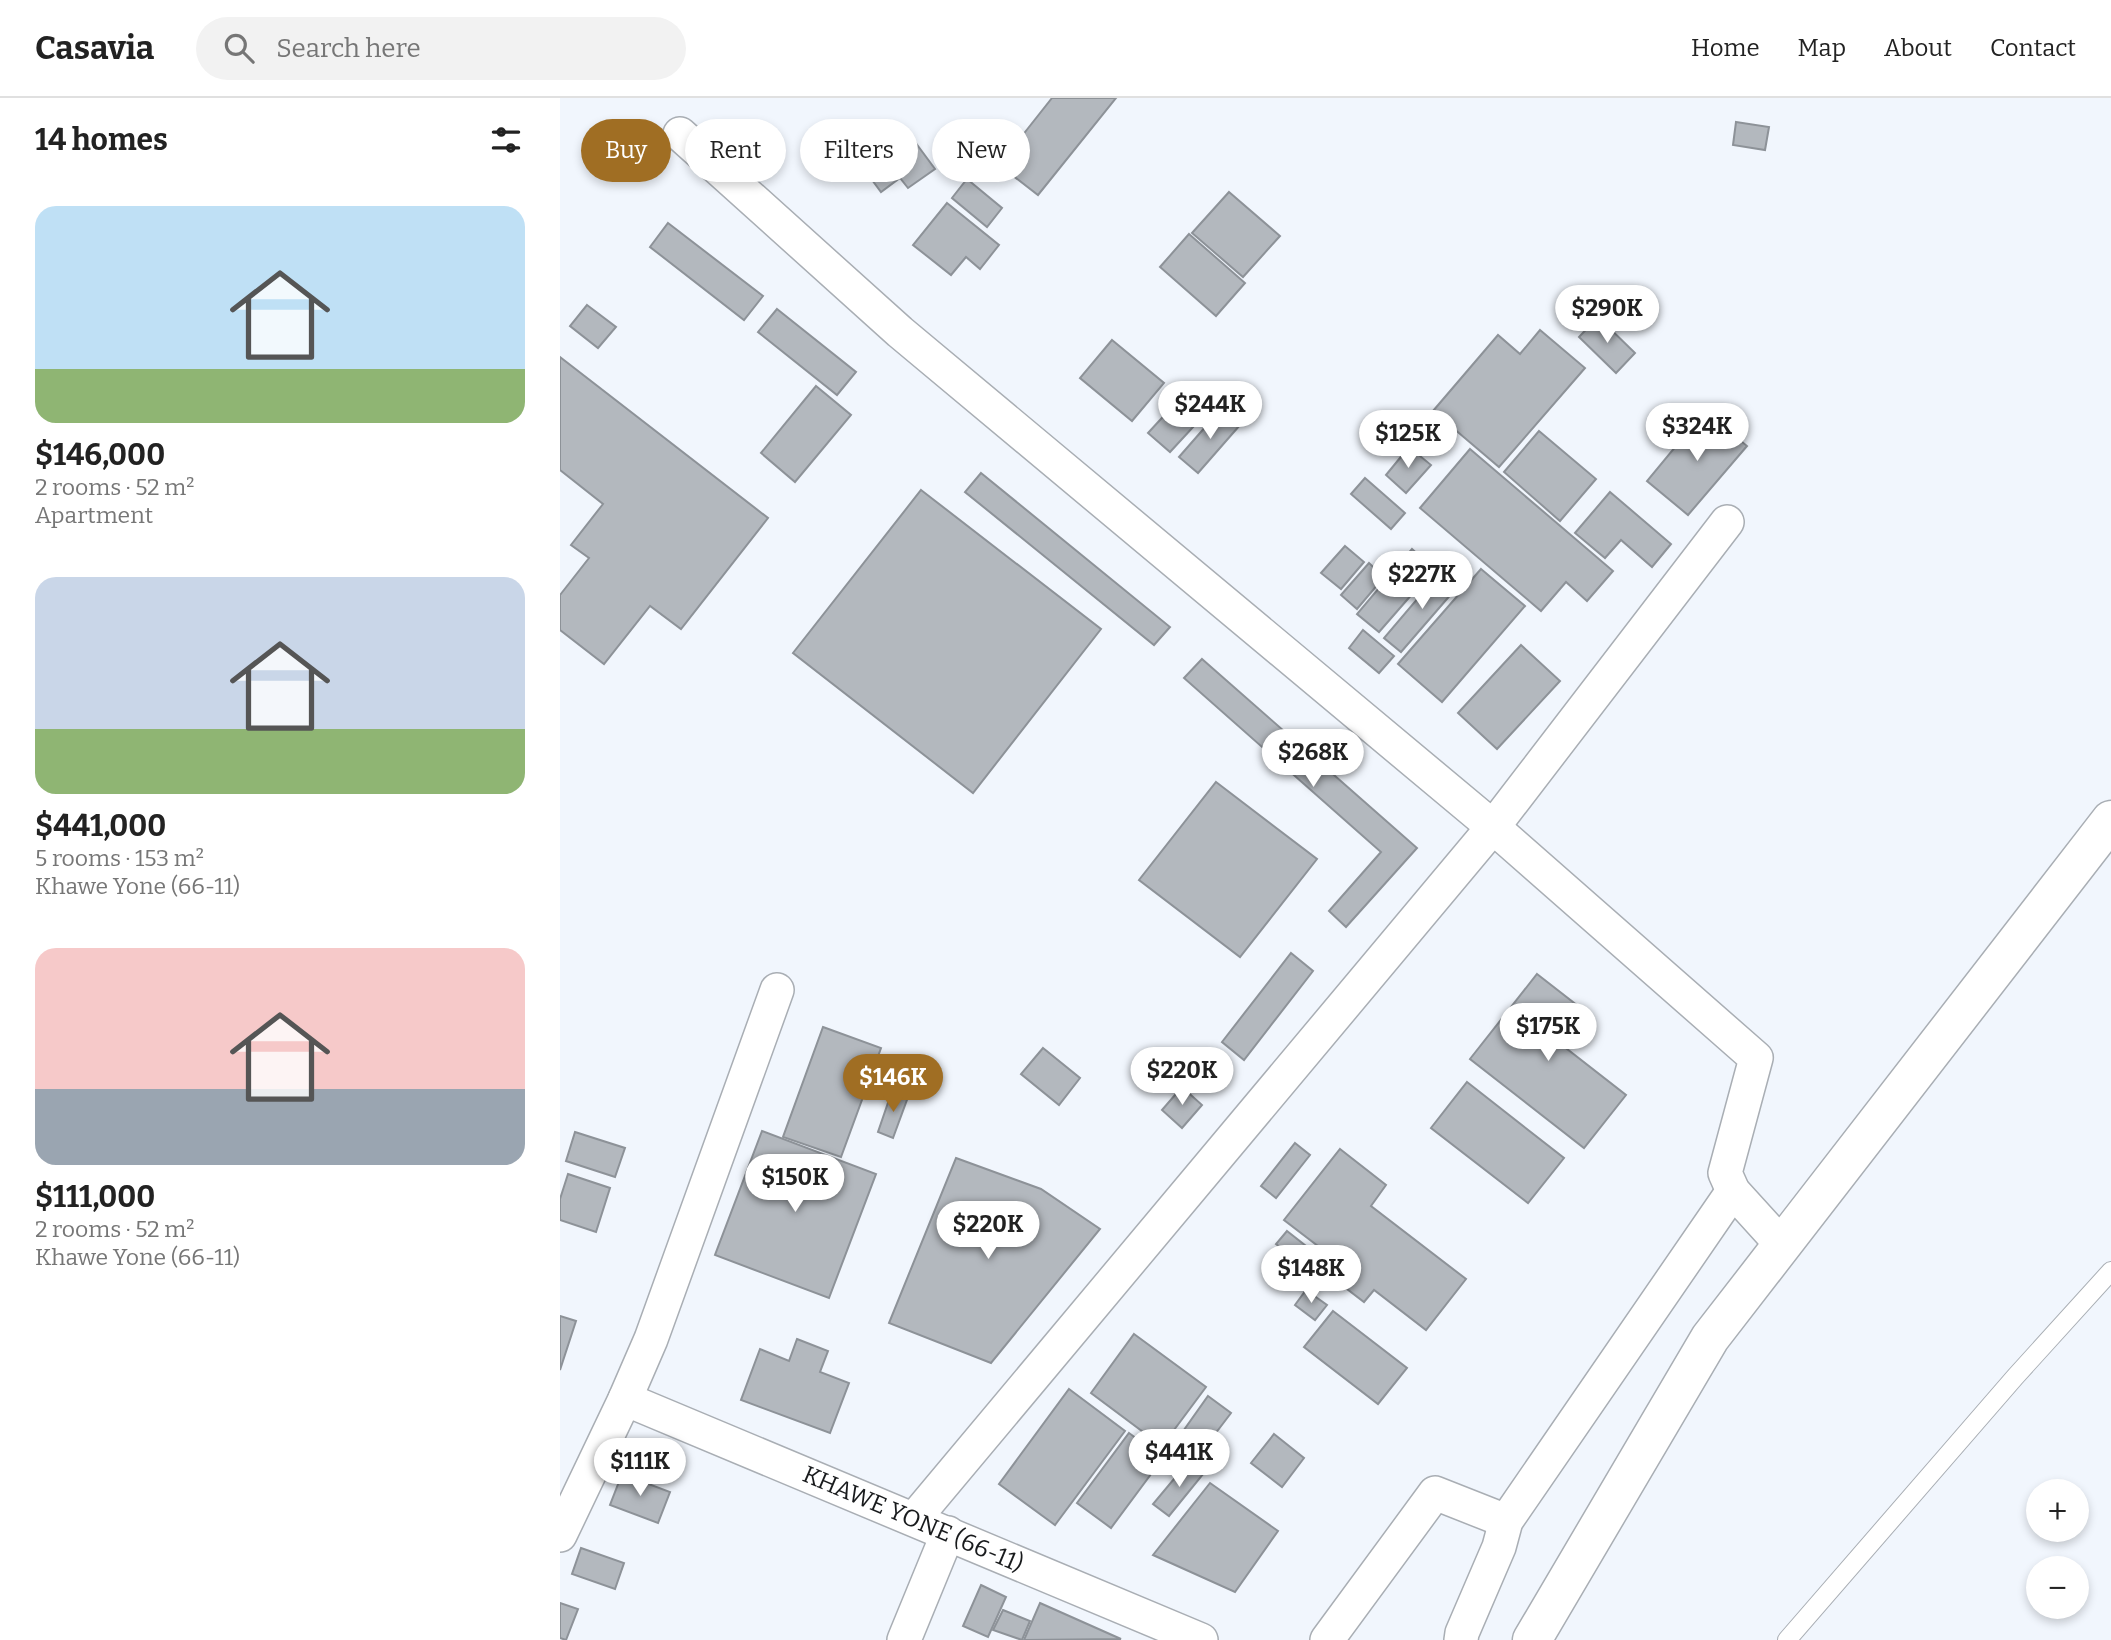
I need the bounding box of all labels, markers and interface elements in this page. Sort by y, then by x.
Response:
search box [196,17,686,80]
text: Casavia [35,28,154,68]
icon: search [220,29,258,67]
text: Search here [276,33,421,64]
text: Home [1691,34,1760,62]
text: Map [1798,34,1846,62]
text: About [1884,34,1952,62]
text: Contact [1990,34,2076,62]
chip: Buy [581,119,671,182]
chip: Rent [685,119,786,182]
chip: Filters [800,119,918,182]
chip: New [932,119,1030,182]
icon: filters [487,121,525,159]
text: 14 homes [35,122,168,158]
icon: home [217,252,343,378]
pin: $290K [1558,286,1656,345]
text: $290K [1571,294,1643,322]
pin: $244K [1161,382,1259,441]
text: $244K [1174,390,1246,418]
pin: $324K [1648,404,1746,463]
pin: $125K [1359,410,1457,470]
text: $324K [1662,412,1732,440]
text: $125K [1375,419,1441,447]
text: $146,000 [35,437,165,473]
text: 2 rooms · 52 m² [35,473,194,501]
text: Apartment [35,501,153,529]
pin: $227K [1373,552,1471,611]
text: $227K [1388,560,1456,588]
icon: home [217,623,343,749]
pin: $268K [1264,730,1362,789]
text: $268K [1278,738,1348,766]
text: $441,000 [35,808,166,844]
text: 5 rooms · 153 m² [35,844,204,872]
text: Khawe Yone (66-11) [35,872,240,900]
icon: home [217,994,343,1120]
pin: $175K [1499,1004,1597,1063]
text: $175K [1516,1012,1580,1040]
pin: $220K [1133,1048,1231,1107]
pin: $146K [844,1054,942,1114]
text: $220K [1147,1056,1217,1084]
text: $146K [859,1063,927,1091]
pin: $150K [746,1154,844,1214]
text: $150K [761,1163,829,1191]
text: $111,000 [35,1179,155,1215]
pin: $220K [939,1202,1037,1261]
text: $220K [953,1210,1023,1238]
text: 2 rooms · 52 m² [35,1215,194,1243]
text: Khawe Yone (66-11) [35,1243,240,1271]
pin: $148K [1262,1246,1360,1305]
text: $148K [1277,1254,1345,1282]
pin: $441K [1130,1430,1228,1489]
pin: $111K [591,1438,689,1498]
text: $441K [1145,1438,1213,1466]
text: $111K [610,1447,670,1475]
street label: KHAWE YONE (66-11) [799,1460,1027,1578]
map controls [2026,1479,2089,1619]
button: + [2026,1479,2089,1542]
button: − [2026,1556,2089,1619]

